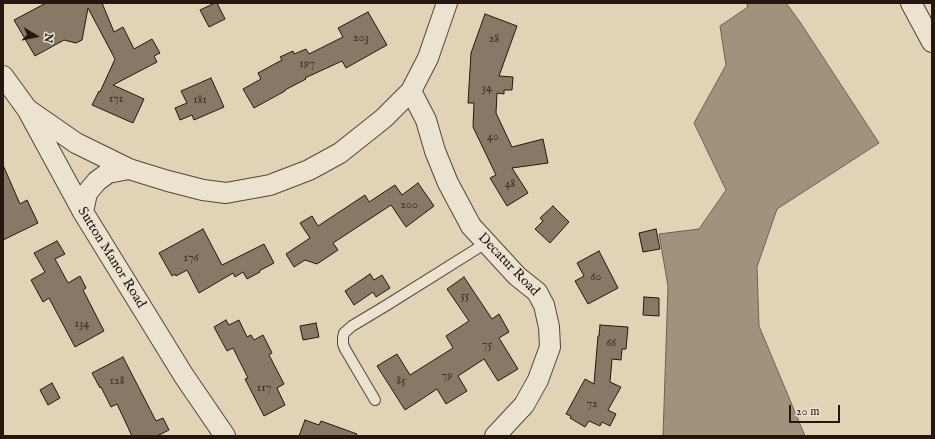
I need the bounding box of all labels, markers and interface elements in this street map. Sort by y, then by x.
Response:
north arrow [16,16,56,56]
text: N [40,32,56,44]
house number: 203 [353,32,369,46]
house number: 28 [489,33,499,47]
house number: 197 [299,58,315,72]
house number: 34 [482,82,492,96]
house number: 171 [109,93,123,107]
house number: 181 [193,94,207,108]
house number: 40 [487,131,499,145]
house number: 48 [505,178,515,192]
house number: 200 [400,199,418,213]
street label: Sutton Manor Road [73,204,149,312]
street label: Decatur Road [474,230,542,300]
house number: 176 [183,252,199,266]
house number: 60 [591,271,601,285]
house number: 55 [461,290,469,304]
house number: 134 [75,318,89,332]
house number: 66 [606,337,616,351]
house number: 75 [482,339,492,353]
house number: 79 [442,370,452,384]
house number: 128 [110,375,124,389]
house number: 85 [396,375,406,389]
house number: 117 [257,382,271,396]
scale bar [791,397,842,423]
house number: 72 [586,398,598,412]
text: 20 m [796,404,819,419]

